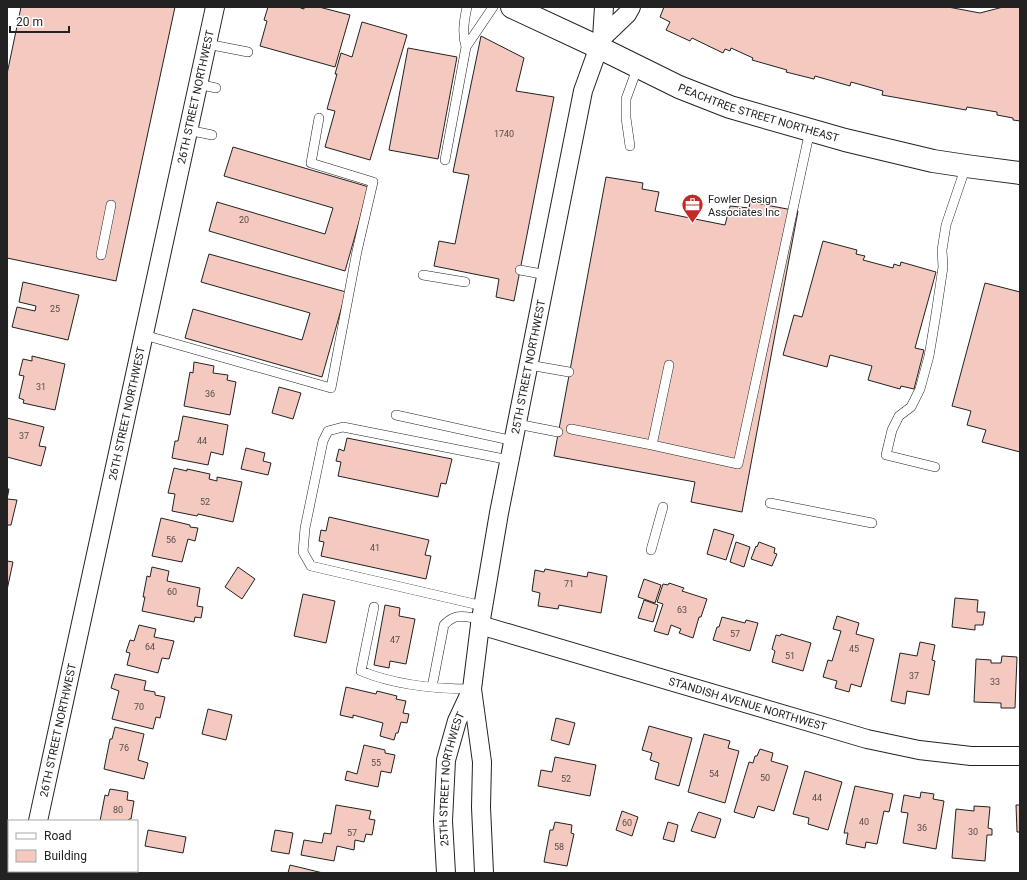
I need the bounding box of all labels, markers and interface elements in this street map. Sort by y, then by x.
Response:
scale bar [10,8,69,34]
text: 20 m [16,15,43,29]
street label: 26TH STREET NORTHWEST [175,29,217,165]
street label: PEACHTREE STREET NORTHEAST [676,81,841,145]
house number: 1740 [494,129,514,139]
office icon: Fowler Design Associates Inc [679,192,705,225]
place label: Fowler Design Associates Inc [708,193,780,219]
house number: 20 [239,215,249,225]
street label: 25TH STREET NORTHWEST [509,298,548,435]
house number: 25 [50,304,60,314]
street label: 26TH STREET NORTHWEST [106,345,148,482]
house number: 31 [36,382,46,392]
house number: 36 [205,389,215,399]
house number: 37 [19,431,29,441]
house number: 44 [197,436,207,446]
house number: 52 [200,497,210,507]
house number: 56 [166,535,176,545]
house number: 41 [370,543,380,553]
house number: 71 [564,579,574,589]
house number: 60 [167,587,177,597]
house number: 63 [677,605,687,615]
house number: 57 [730,629,740,639]
house number: 47 [390,635,400,645]
house number: 64 [145,642,155,652]
house number: 45 [849,644,859,654]
house number: 51 [785,651,795,661]
street label: 26TH STREET NORTHWEST [37,662,79,798]
house number: 37 [909,671,919,681]
street label: STANDISH AVENUE NORTHWEST [667,675,829,734]
house number: 33 [990,677,1000,687]
house number: 70 [134,702,144,712]
street label: 25TH STREET NORTHWEST [437,709,468,847]
house number: 76 [119,743,129,753]
house number: 55 [371,758,381,768]
house number: 54 [709,769,719,779]
house number: 50 [760,773,770,783]
house number: 52 [561,774,571,784]
house number: 44 [812,793,822,803]
house number: 80 [113,805,123,815]
house number: 40 [859,817,869,827]
house number: 60 [622,818,632,828]
legend [8,820,138,872]
house number: 36 [917,823,927,833]
house number: 30 [968,827,978,837]
house number: 57 [347,828,357,838]
text: Road [44,829,72,843]
house number: 58 [554,842,564,852]
text: Building [44,849,87,863]

